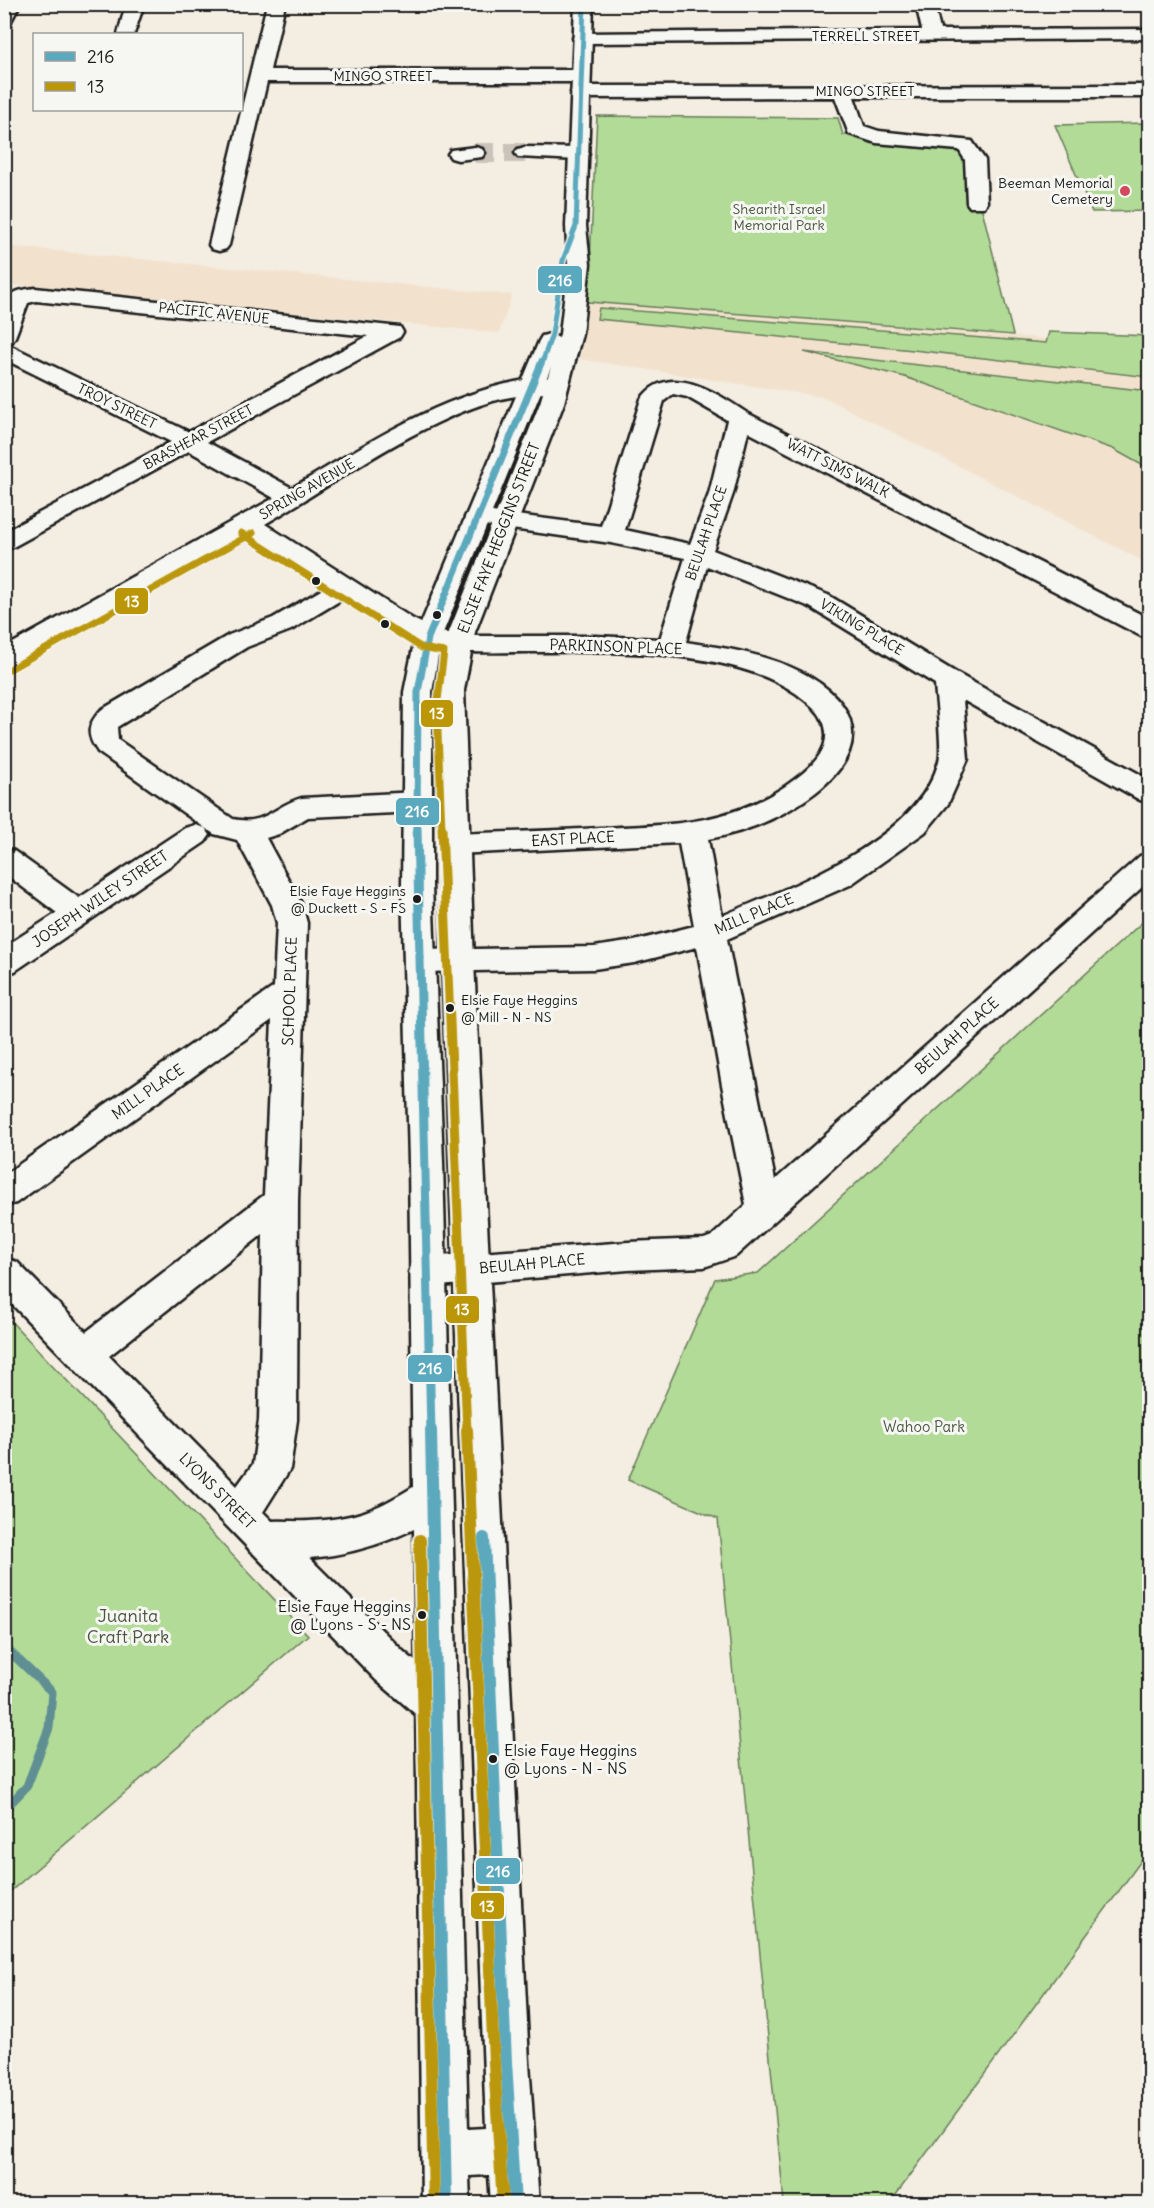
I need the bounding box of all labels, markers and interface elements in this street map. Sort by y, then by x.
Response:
street label: TERRELL STREET [812,27,920,45]
legend [33,33,243,111]
text: 216 [87,45,114,68]
street label: MINGO STREET [333,67,433,85]
text: 13 [87,75,104,98]
street label: MINGO STREET [815,82,915,100]
place label: Beeman Memorial Cemetery [998,174,1113,208]
marker: Beeman Memorial Cemetery [1118,184,1132,198]
park label: Shearith Israel Memorial Park [732,200,826,234]
line badge: 216 [537,265,583,294]
text: 216 [548,270,572,290]
street label: PACIFIC AVENUE [158,298,270,328]
street label: TROY STREET [75,379,159,433]
street label: BRASHEAR STREET [140,400,256,474]
street label: WATT SIMS WALK [784,434,893,502]
street label: ELSIE FAYE HEGGINS STREET [453,440,544,636]
street label: SPRING AVENUE [256,454,358,524]
street label: BEULAH PLACE [681,483,731,583]
unlabelled marker [310,575,322,587]
line badge: 13 [114,587,149,615]
text: 13 [124,591,140,611]
street label: VIKING PLACE [817,595,907,659]
unlabelled marker [431,609,443,621]
unlabelled marker [379,618,391,630]
street label: PARKINSON PLACE [549,635,683,658]
line badge: 13 [420,699,454,728]
text: 13 [429,703,445,723]
line badge: 216 [395,797,440,826]
text: 216 [405,801,429,821]
street label: EAST PLACE [531,827,615,850]
street label: JOSEPH WILEY STREET [28,846,172,951]
place label: Elsie Faye Heggins @ Duckett - S - FS [289,882,406,917]
street label: MILL PLACE [711,888,796,939]
marker: Elsie Faye Heggins @ Duckett - S - FS [411,893,423,905]
street label: SCHOOL PLACE [278,936,301,1046]
place label: Elsie Faye Heggins @ Mill - N - NS [461,991,578,1026]
street label: BEULAH PLACE [911,993,1003,1078]
marker: Elsie Faye Heggins @ Mill - N - NS [444,1002,456,1014]
street label: MILL PLACE [108,1060,188,1123]
street label: BEULAH PLACE [478,1249,586,1278]
line badge: 13 [445,1295,480,1324]
text: 13 [454,1299,470,1319]
line badge: 216 [407,1354,453,1383]
text: 216 [418,1358,442,1378]
park label: Wahoo Park [883,1417,965,1436]
street label: LYONS STREET [175,1449,260,1533]
place label: Elsie Faye Heggins @ Lyons - S - NS [278,1596,411,1634]
park label: Juanita Craft Park [87,1604,169,1648]
marker: Elsie Faye Heggins @ Lyons - S - NS [416,1609,428,1621]
place label: Elsie Faye Heggins @ Lyons - N - NS [504,1740,637,1778]
marker: Elsie Faye Heggins @ Lyons - N - NS [487,1753,499,1765]
line badge: 216 [475,1857,521,1885]
text: 216 [486,1861,510,1881]
line badge: 13 [470,1892,505,1920]
text: 13 [479,1896,495,1916]

